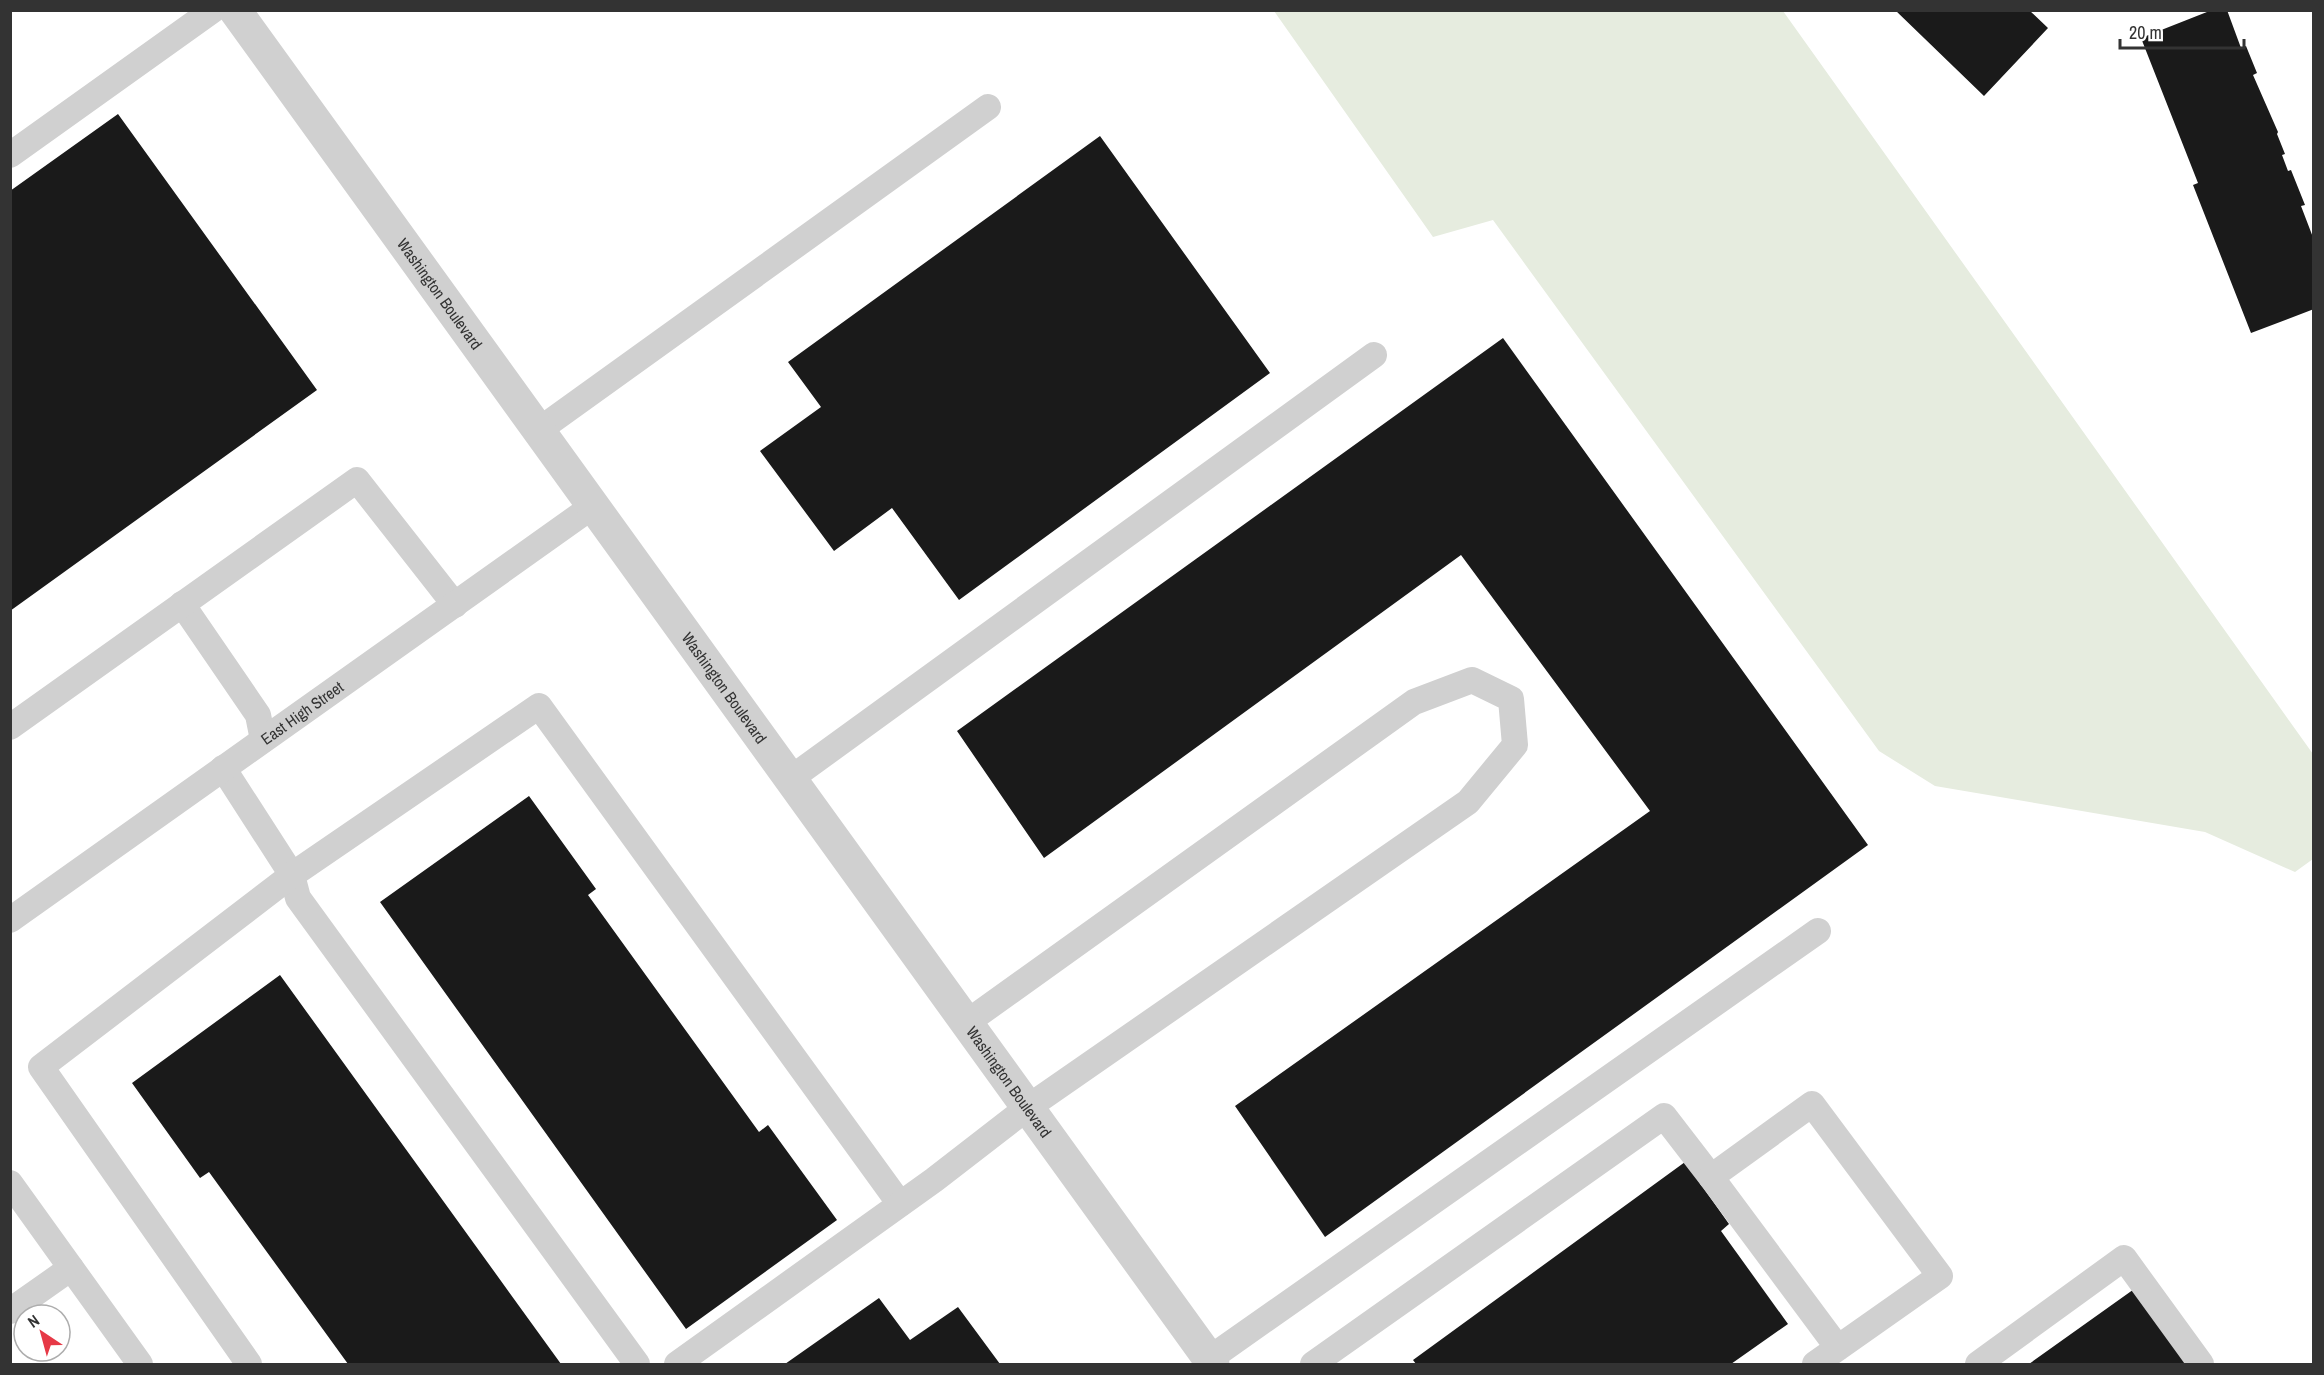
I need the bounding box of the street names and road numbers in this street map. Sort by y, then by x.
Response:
street label: Washington Boulevard [392,234,488,354]
street label: Washington Boulevard [677,628,772,748]
street label: East High Street [256,676,348,750]
street label: Washington Boulevard [961,1022,1057,1142]

